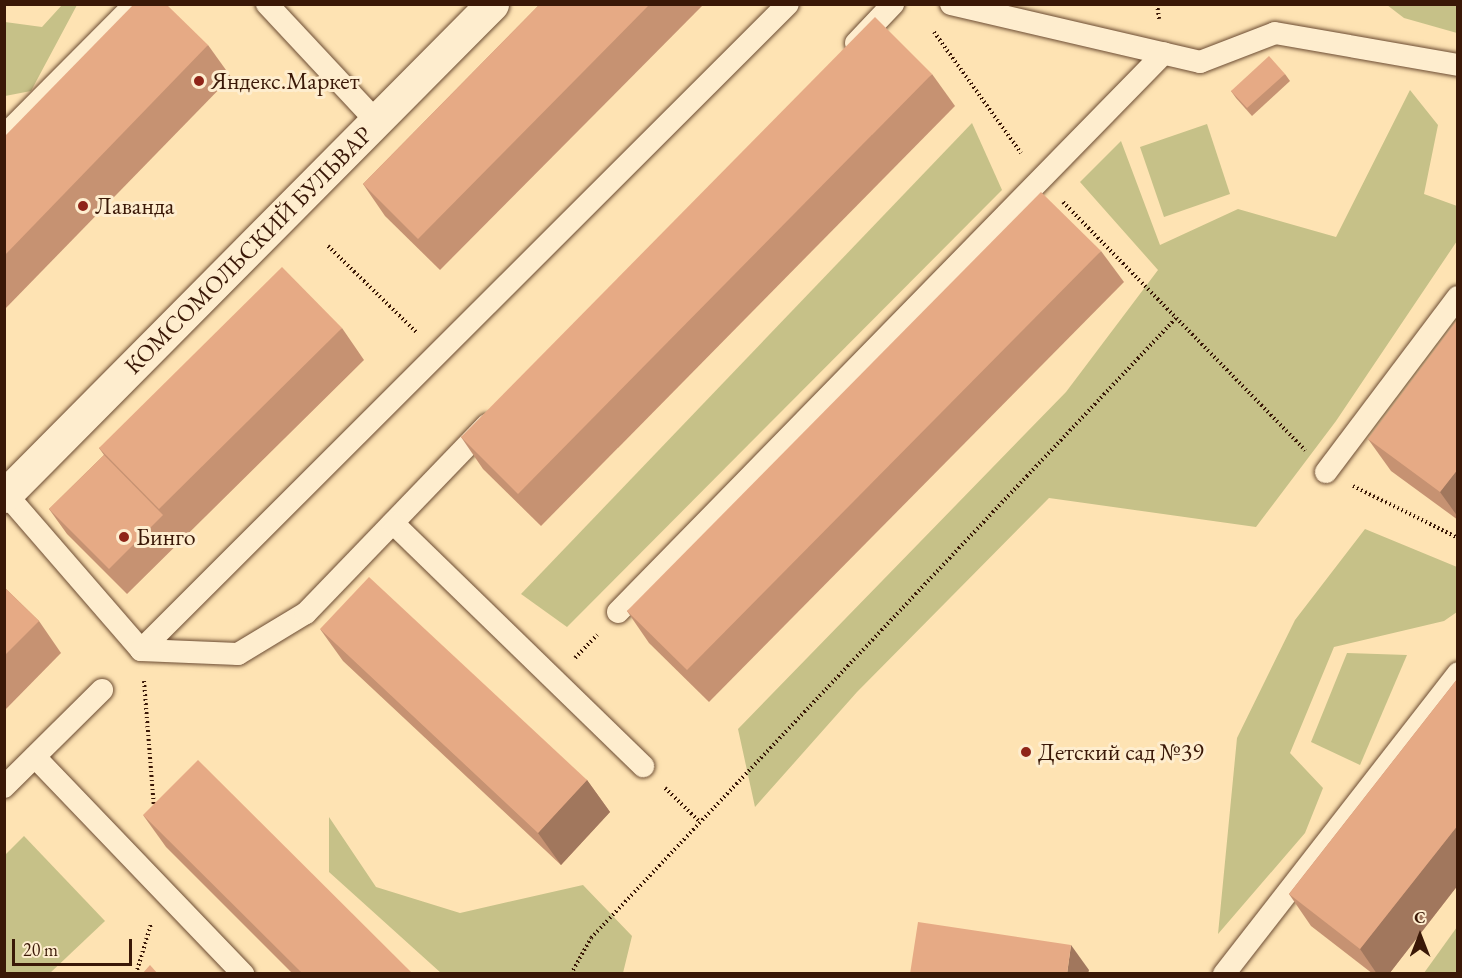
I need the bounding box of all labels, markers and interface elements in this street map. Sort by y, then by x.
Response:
place label: Яндекс.Маркет [211,67,360,95]
marker: Яндекс.Маркет [192,74,206,88]
street label: КОМСОМОЛЬСКИЙ БУЛЬВАР [118,120,378,380]
place label: Лаванда [95,192,174,220]
marker: Лаванда [76,199,90,213]
place label: Бинго [136,523,196,551]
marker: Бинго [117,530,131,544]
place label: Детский сад №39 [1038,738,1204,766]
marker: Детский сад №39 [1019,745,1033,759]
north arrow [1390,906,1450,966]
text: С [1414,907,1426,928]
scale bar [15,927,135,965]
text: 20 m [23,938,58,961]

